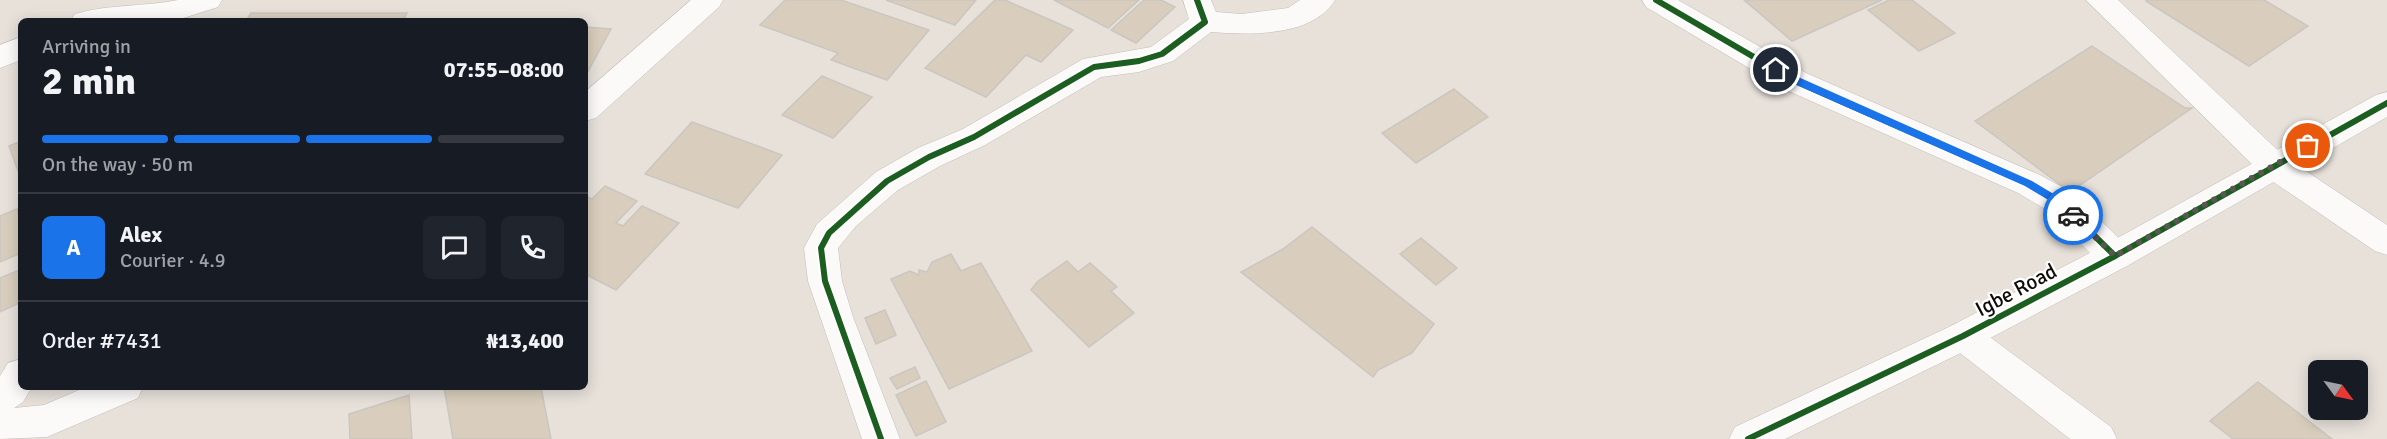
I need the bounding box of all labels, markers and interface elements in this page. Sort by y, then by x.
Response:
text: Arriving in [42,34,131,59]
pin [1750,44,1801,95]
icon: home [1759,53,1792,86]
text: 07:55–08:00 [444,56,564,83]
text: 2 min [42,57,136,105]
pin [2282,120,2333,171]
icon: bag [2291,129,2324,162]
text: On the way · 50 m [42,152,193,177]
courier [2043,185,2103,245]
icon: car [2057,199,2090,232]
button: chat [423,216,486,279]
button: phone [501,216,564,279]
text: Alex [120,221,162,248]
text: A [66,234,81,261]
text: Courier · 4.9 [120,248,226,273]
street label: Igbe Road [1971,258,2061,322]
text: Order #7431 [42,327,162,354]
text: ₦13,400 [486,327,564,354]
north arrow [2308,360,2368,420]
map controls [2308,360,2368,420]

